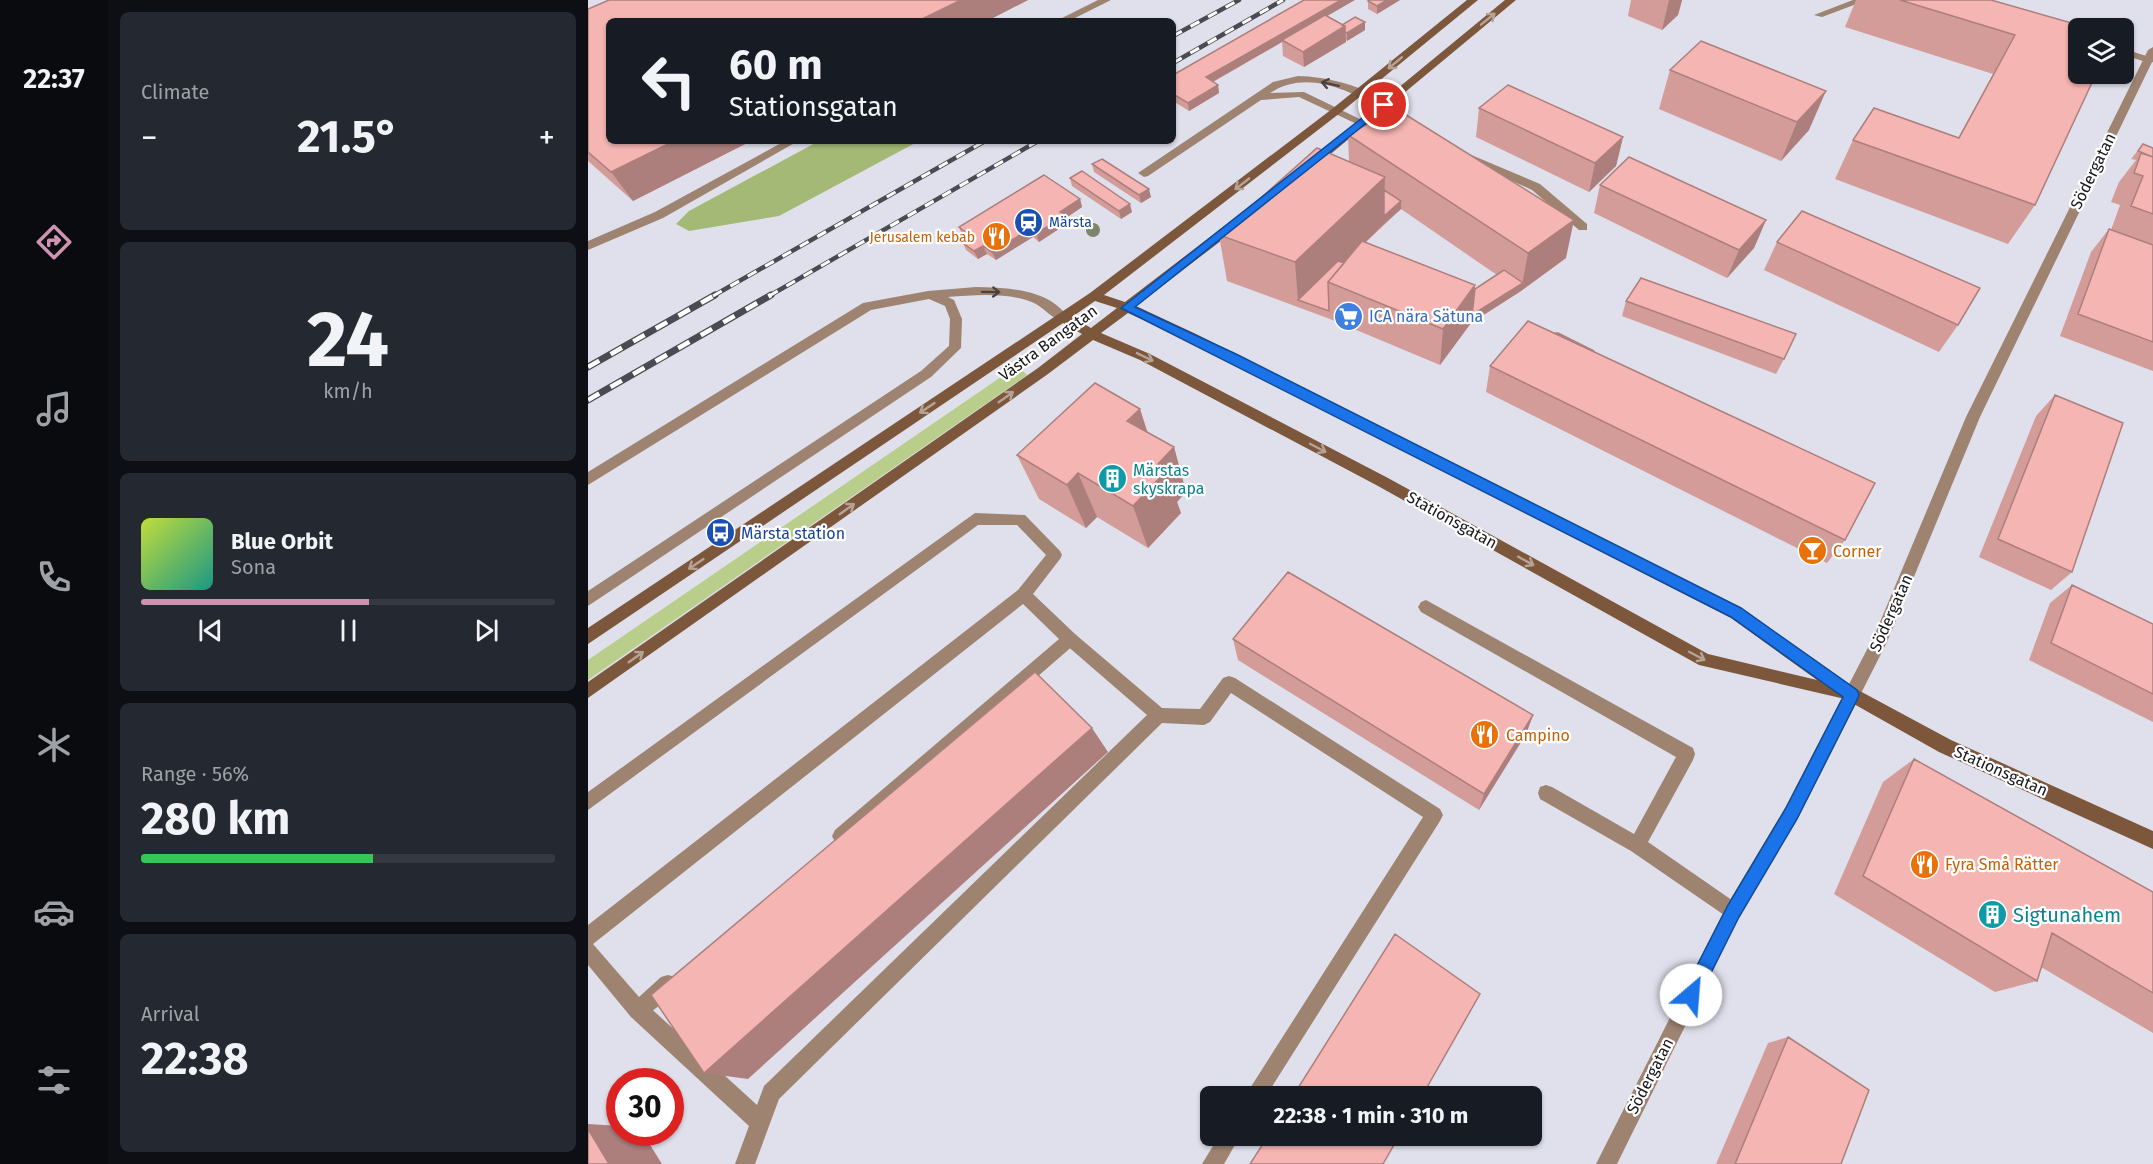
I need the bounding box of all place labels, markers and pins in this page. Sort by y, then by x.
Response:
pin [1358,79,1409,130]
station icon: Märsta [1012,206,1044,238]
place label: Märsta [1049,214,1092,231]
restaurant icon: Jerusalem kebab [980,221,1012,253]
place label: Jerusalem kebab [870,229,975,246]
supermarket icon: ICA nära Sätuna [1332,300,1364,332]
place label: ICA nära Sätuna [1369,307,1483,326]
place label: Märstas skyskrapa [1133,461,1204,498]
building icon: Märstas skyskrapa [1096,463,1128,495]
bus stop icon: Märsta station [704,517,736,549]
place label: Märsta station [741,524,845,543]
bar icon: Corner [1796,535,1828,567]
place label: Corner [1833,542,1882,561]
restaurant icon: Campino [1469,719,1501,751]
place label: Campino [1506,726,1570,745]
restaurant icon: Fyra Små Rätter [1908,848,1940,880]
place label: Fyra Små Rätter [1945,855,2059,874]
building icon: Sigtunahem [1976,899,2008,931]
place label: Sigtunahem [2013,903,2121,927]

